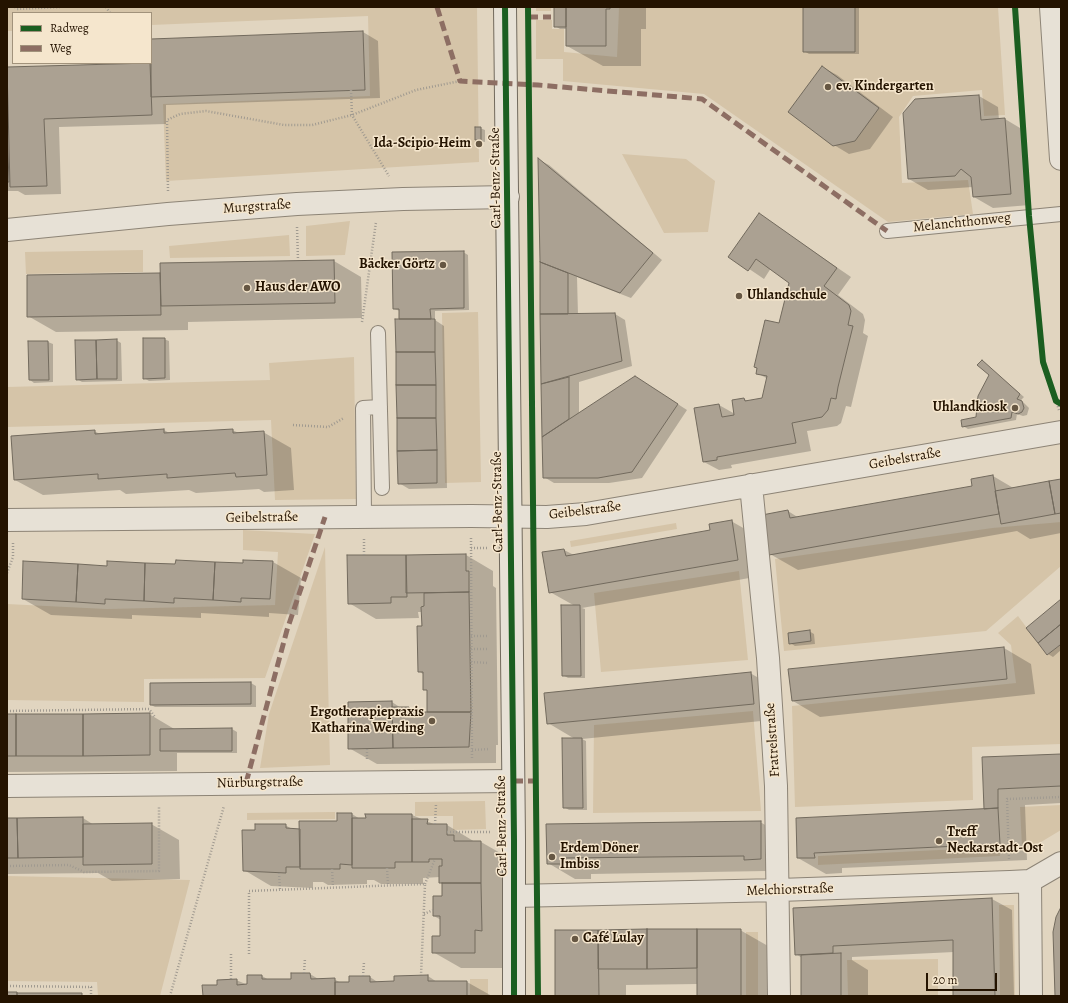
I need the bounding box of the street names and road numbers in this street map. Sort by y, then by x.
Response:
street label: Carl-Benz-Straße [487,127,505,229]
street label: Murgstraße [222,196,292,218]
street label: Melanchthonweg [912,210,1012,236]
street label: Geibelstraße [868,444,942,474]
street label: Carl-Benz-Straße [489,451,507,553]
street label: Geibelstraße [548,498,622,524]
street label: Geibelstraße [226,509,298,527]
street label: Fratrelstraße [762,702,784,778]
street label: Nürburgstraße [217,774,303,792]
street label: Carl-Benz-Straße [493,775,511,877]
street label: Melchiorstraße [746,880,834,900]

